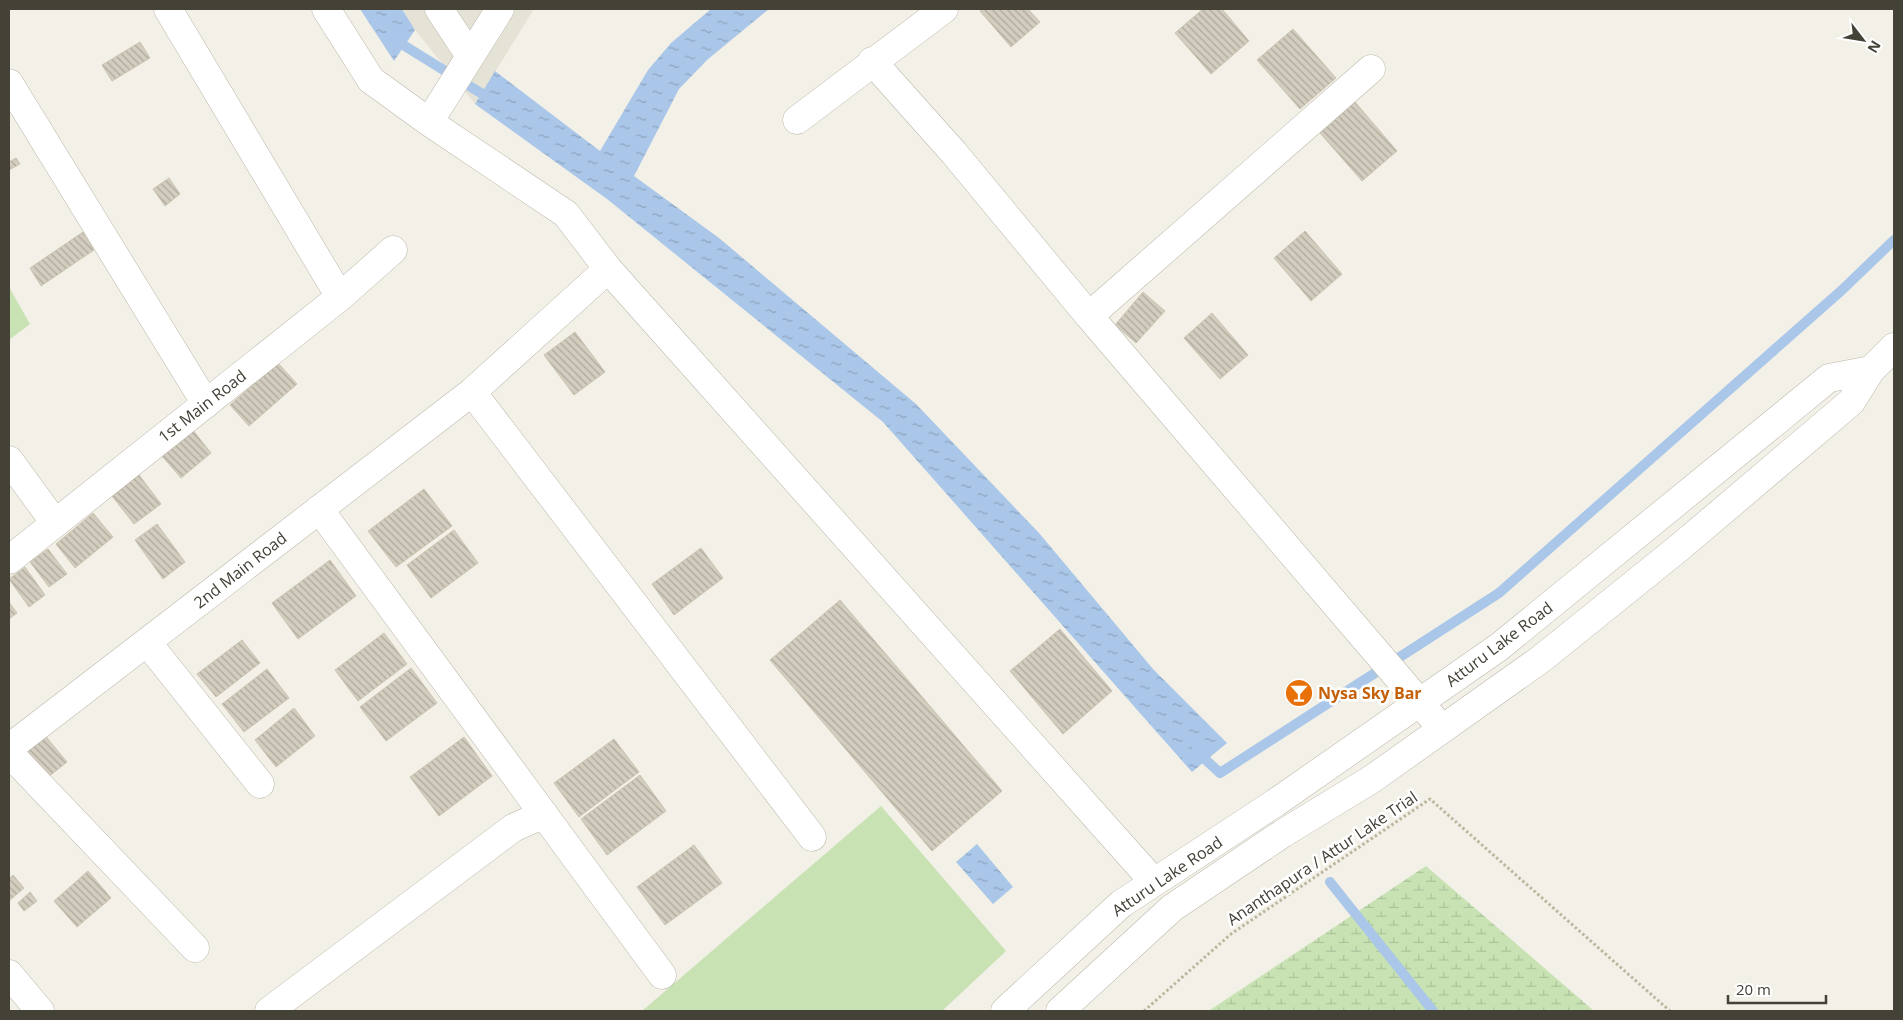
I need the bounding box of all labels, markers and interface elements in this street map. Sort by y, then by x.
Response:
north arrow [1838,15,1888,65]
text: N [1863,37,1886,57]
street label: 1st Main Road [153,365,251,447]
street label: 2nd Main Road [189,527,291,613]
street label: Atturu Lake Road [1441,596,1557,692]
bar icon: Nysa Sky Bar [1284,678,1314,708]
place label: Nysa Sky Bar [1318,682,1422,704]
street label: Ananthapura / Attur Lake Trial [1222,786,1422,930]
street label: Atturu Lake Road [1107,831,1227,921]
scale bar [1728,972,1826,1004]
text: 20 m [1736,979,1771,999]

